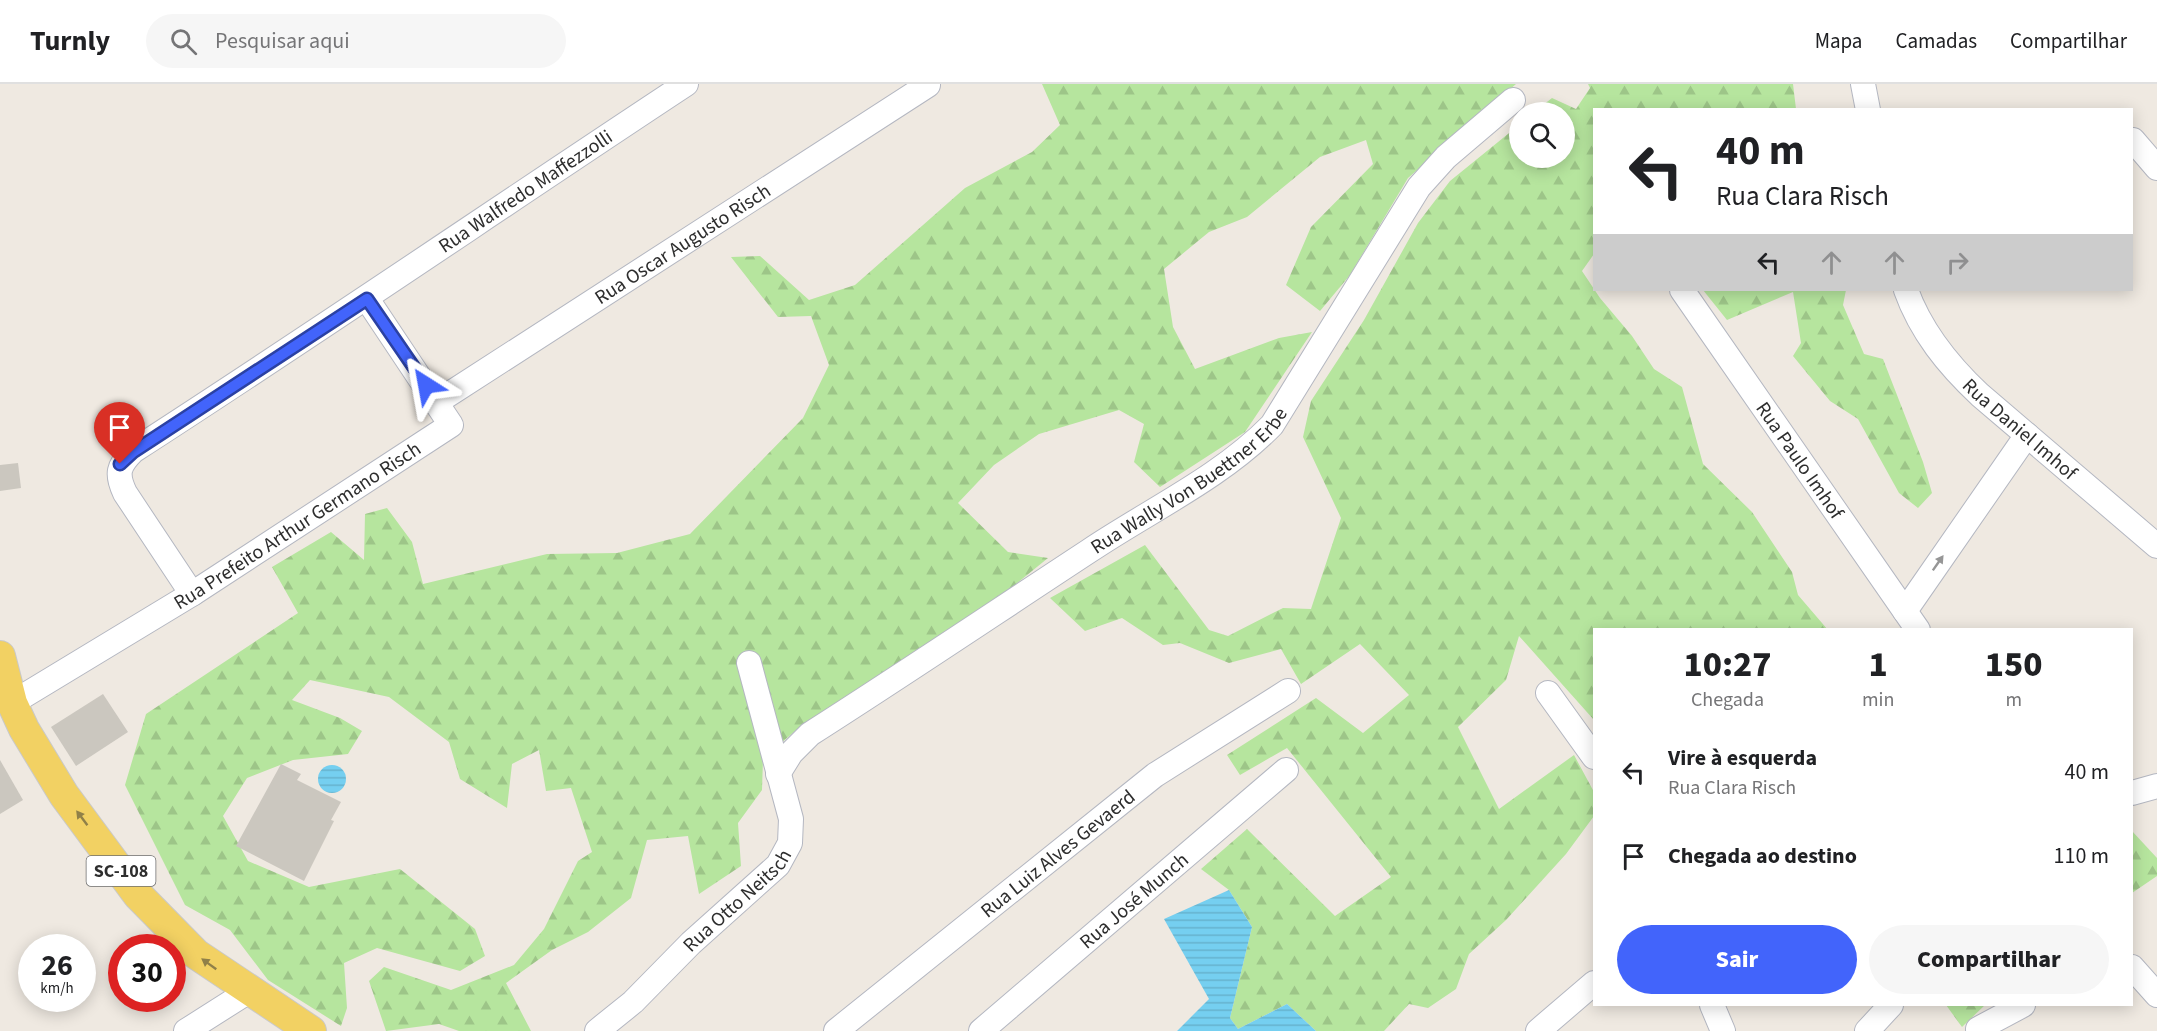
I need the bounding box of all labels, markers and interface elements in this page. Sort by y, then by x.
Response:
search box [146,14,566,68]
text: Turnly [30,21,110,61]
icon: search [167,25,200,58]
text: Pesquisar aqui [215,25,350,57]
text: Mapa [1815,26,1862,56]
text: Camadas [1895,26,1977,56]
text: Compartilhar [2010,26,2127,56]
map controls [1509,102,1575,168]
button: search [1509,102,1575,168]
text: 40 m [1716,121,1805,181]
street label: Rua Walfredo Maffezzolli [433,123,618,260]
icon: left [1617,132,1695,210]
street label: Rua Oscar Augusto Risch [589,177,776,312]
text: Rua Clara Risch [1716,177,1889,216]
icon: left [1752,246,1785,279]
icon: ahead [1815,246,1848,279]
icon: ahead [1878,246,1911,279]
icon: right [1941,246,1974,279]
position arrow [394,353,458,417]
street label: Rua Daniel Imhof [1956,372,2084,488]
street label: Rua Paulo Imhof [1749,396,1850,526]
pin [94,402,145,464]
street label: Rua Wally Von Buettner Erbe [1085,402,1295,561]
icon: arrive [103,411,136,444]
street label: Rua Prefeito Arthur Germano Risch [169,435,427,617]
one-way arrow [1932,555,1943,571]
text: 10:27 [1683,639,1772,690]
text: 1 [1869,639,1888,690]
text: 150 [1985,639,2043,690]
text: Chegada [1691,686,1764,714]
text: min [1862,686,1894,714]
text: m [2005,686,2022,714]
text: Vire à esquerda [1668,742,1817,774]
icon: left [1617,756,1650,789]
text: 40 m [2064,756,2109,788]
text: Rua Clara Risch [1668,774,1796,802]
street label: Rua Luiz Alves Gevaerd [975,783,1141,925]
one-way arrow [75,810,88,826]
icon: arrive [1617,840,1650,873]
text: Chegada ao destino [1668,840,1857,872]
text: 110 m [2054,840,2109,872]
street label: Rua Otto Neitsch [677,844,799,959]
street label: Rua José Munch [1074,846,1195,956]
road number: SC-108 [86,856,156,886]
button: Sair [1617,925,1857,994]
button: Compartilhar [1869,925,2109,994]
speed limit sign: 30 [108,934,186,1012]
text: 26 [41,944,73,987]
one-way arrow [202,958,218,970]
text: km/h [40,978,74,999]

